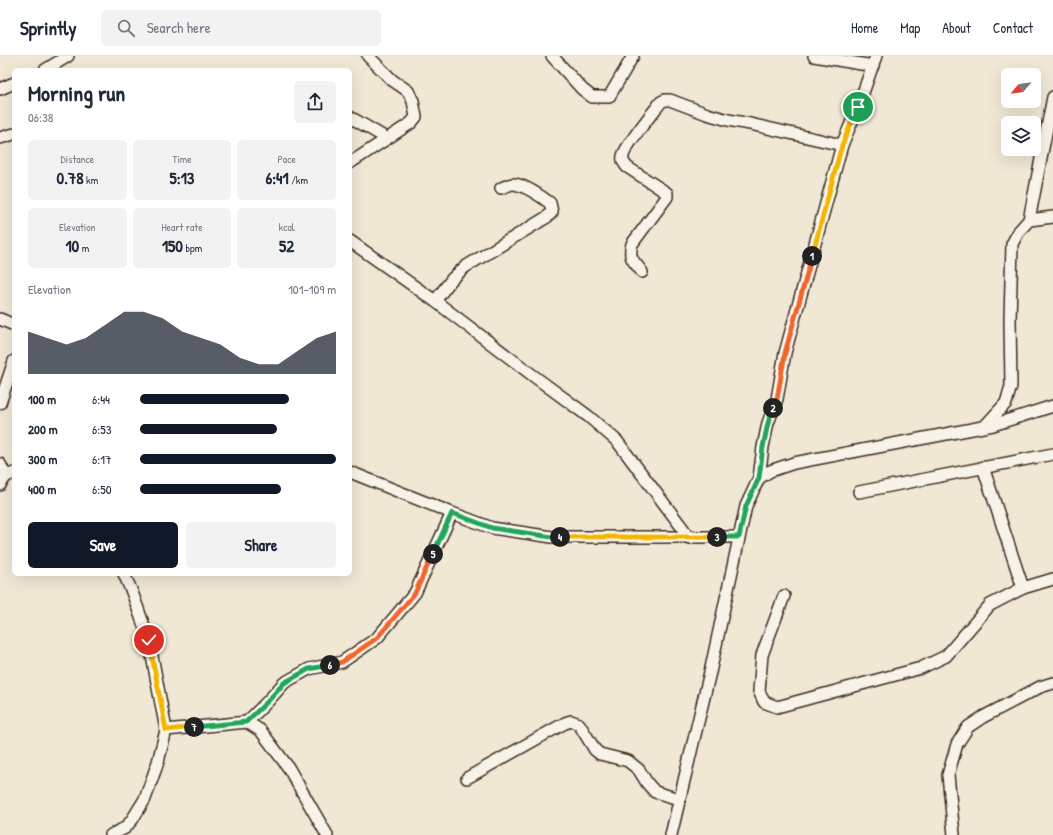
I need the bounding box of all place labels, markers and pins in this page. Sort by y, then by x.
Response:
pin [841,90,875,124]
pin: 1 [802,246,822,266]
pin: 2 [763,398,783,418]
pin: 4 [550,527,570,547]
pin: 3 [707,527,727,547]
pin: 5 [423,544,443,564]
pin [132,623,166,657]
pin: 6 [320,655,340,675]
pin: 7 [184,717,204,737]

